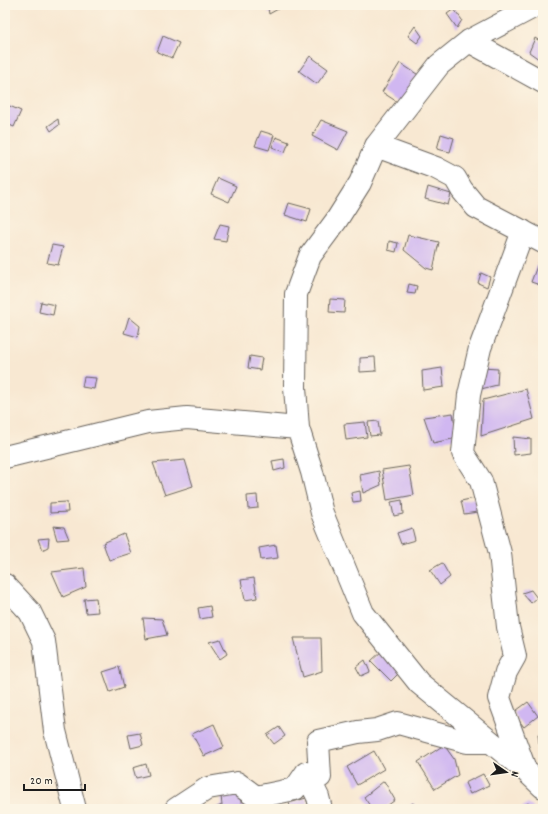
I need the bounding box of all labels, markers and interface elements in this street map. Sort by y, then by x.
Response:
north arrow [486,752,526,792]
scale bar [24,766,85,792]
text: N [505,769,522,779]
text: 20 m [30,773,53,790]

